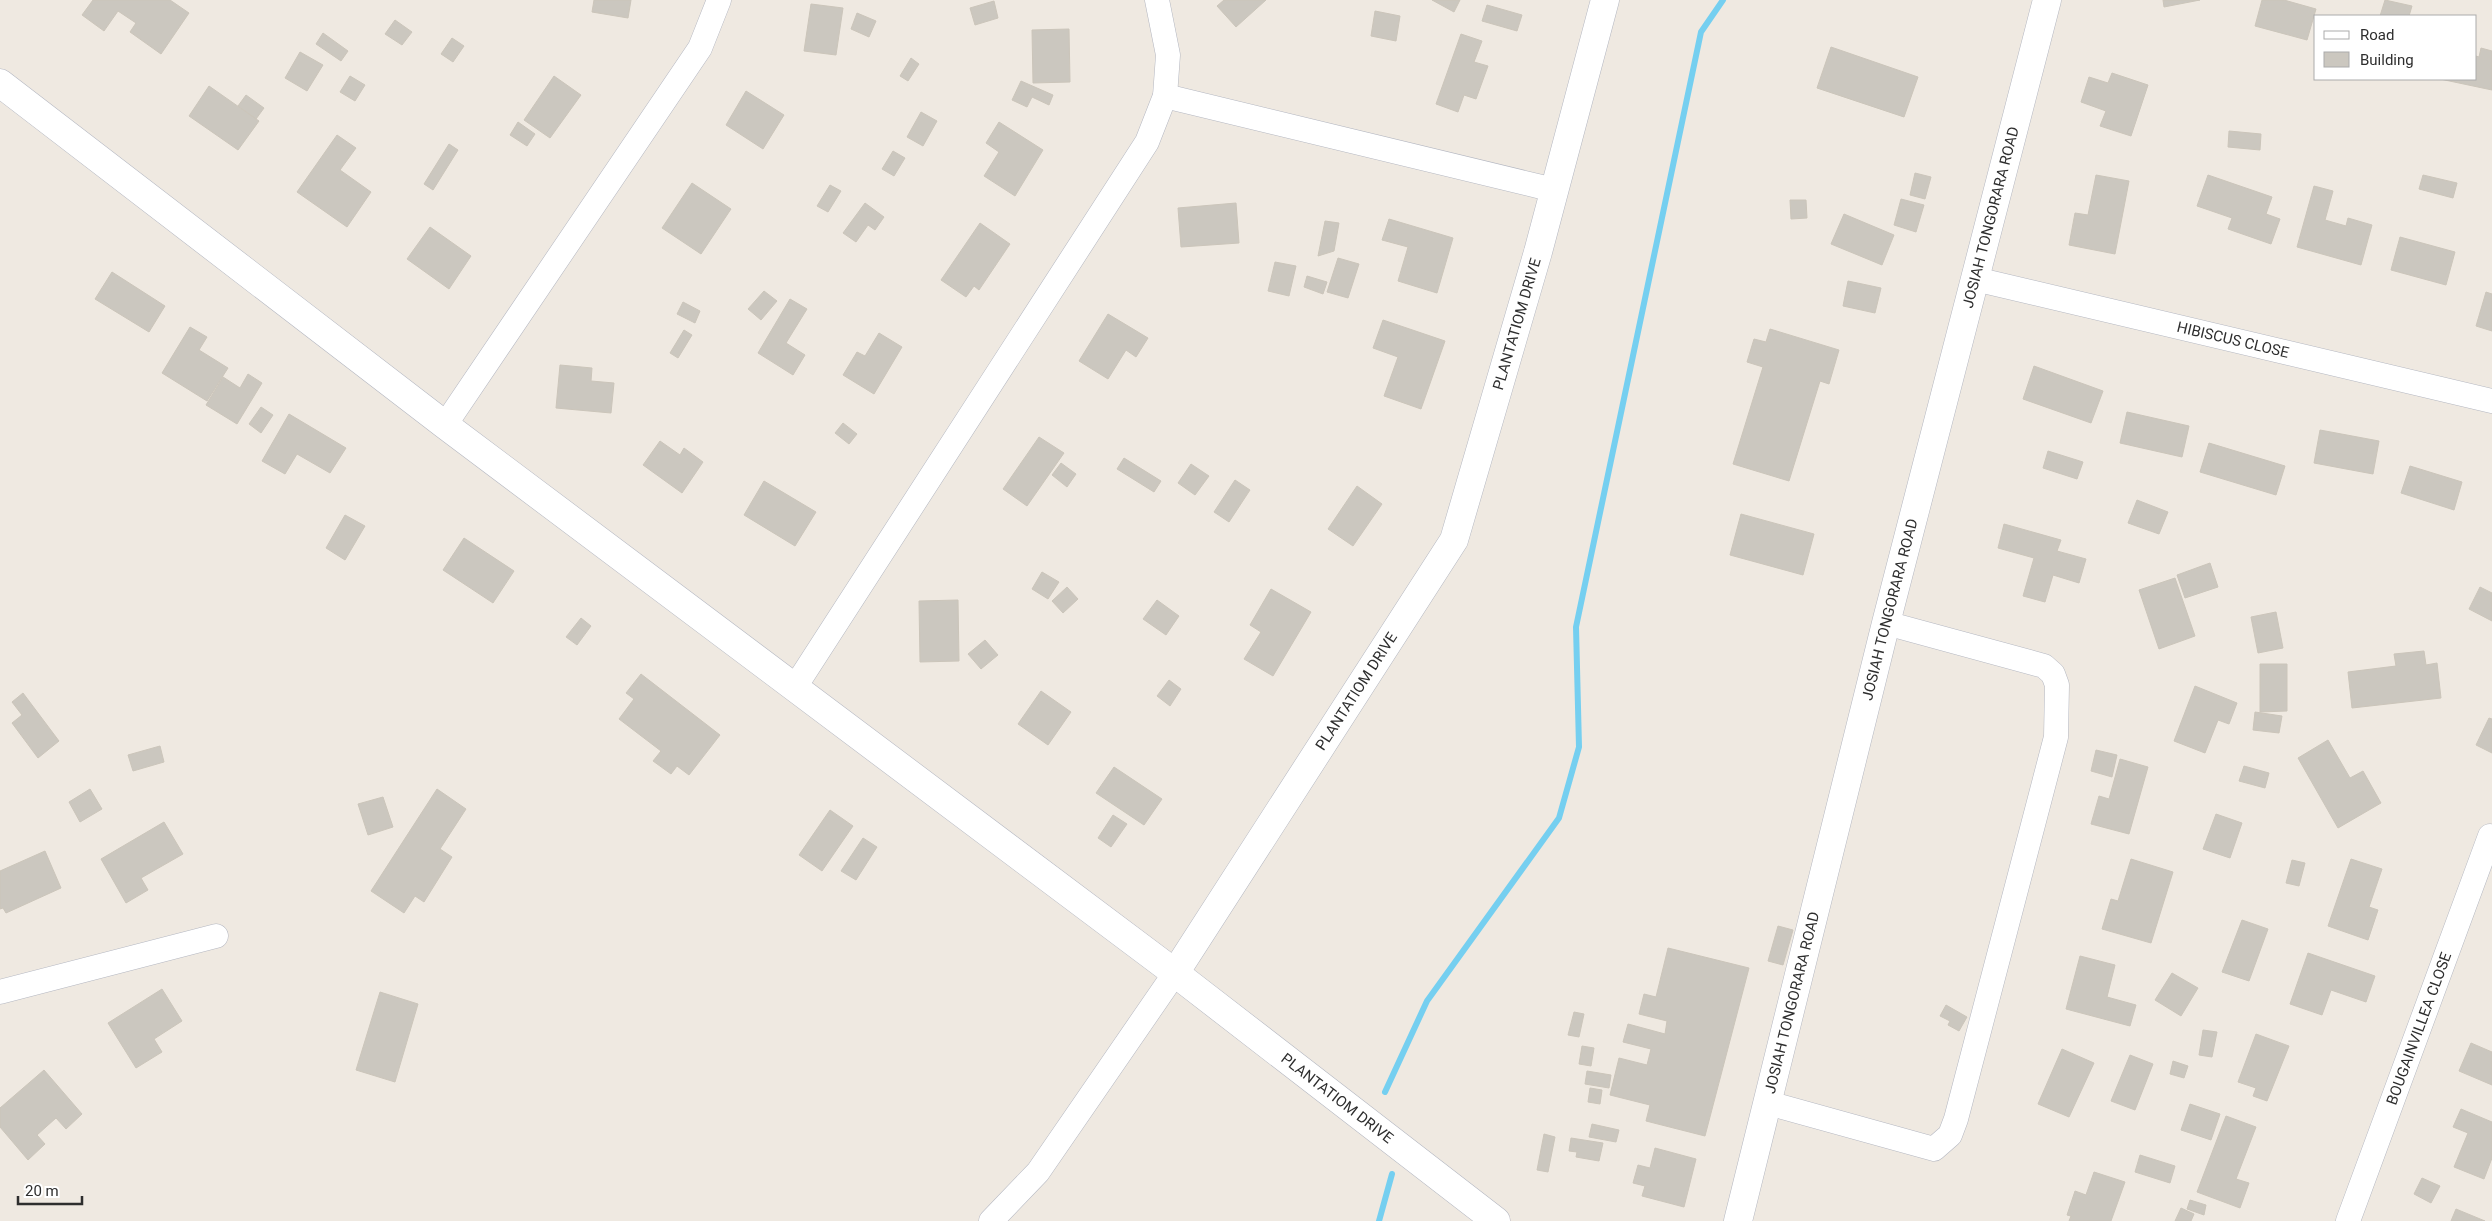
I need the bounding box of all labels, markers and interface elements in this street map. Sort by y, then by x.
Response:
legend [2314,15,2477,80]
text: Road [2360,26,2394,44]
text: Building [2360,51,2414,69]
street label: JOSIAH TONGORARA ROAD [1959,125,2023,310]
street label: PLANTATIOM DRIVE [1489,256,1545,392]
street label: HIBISCUS CLOSE [2175,318,2291,362]
street label: JOSIAH TONGORARA ROAD [1858,517,1922,702]
street label: PLANTATIOM DRIVE [1312,629,1401,754]
street label: JOSIAH TONGORARA ROAD [1761,910,1823,1095]
street label: BOUGAINVILLEA CLOSE [2383,949,2455,1107]
street label: PLANTATIOM DRIVE [1278,1049,1397,1148]
scale bar [18,1174,81,1206]
text: 20 m [25,1182,59,1200]

